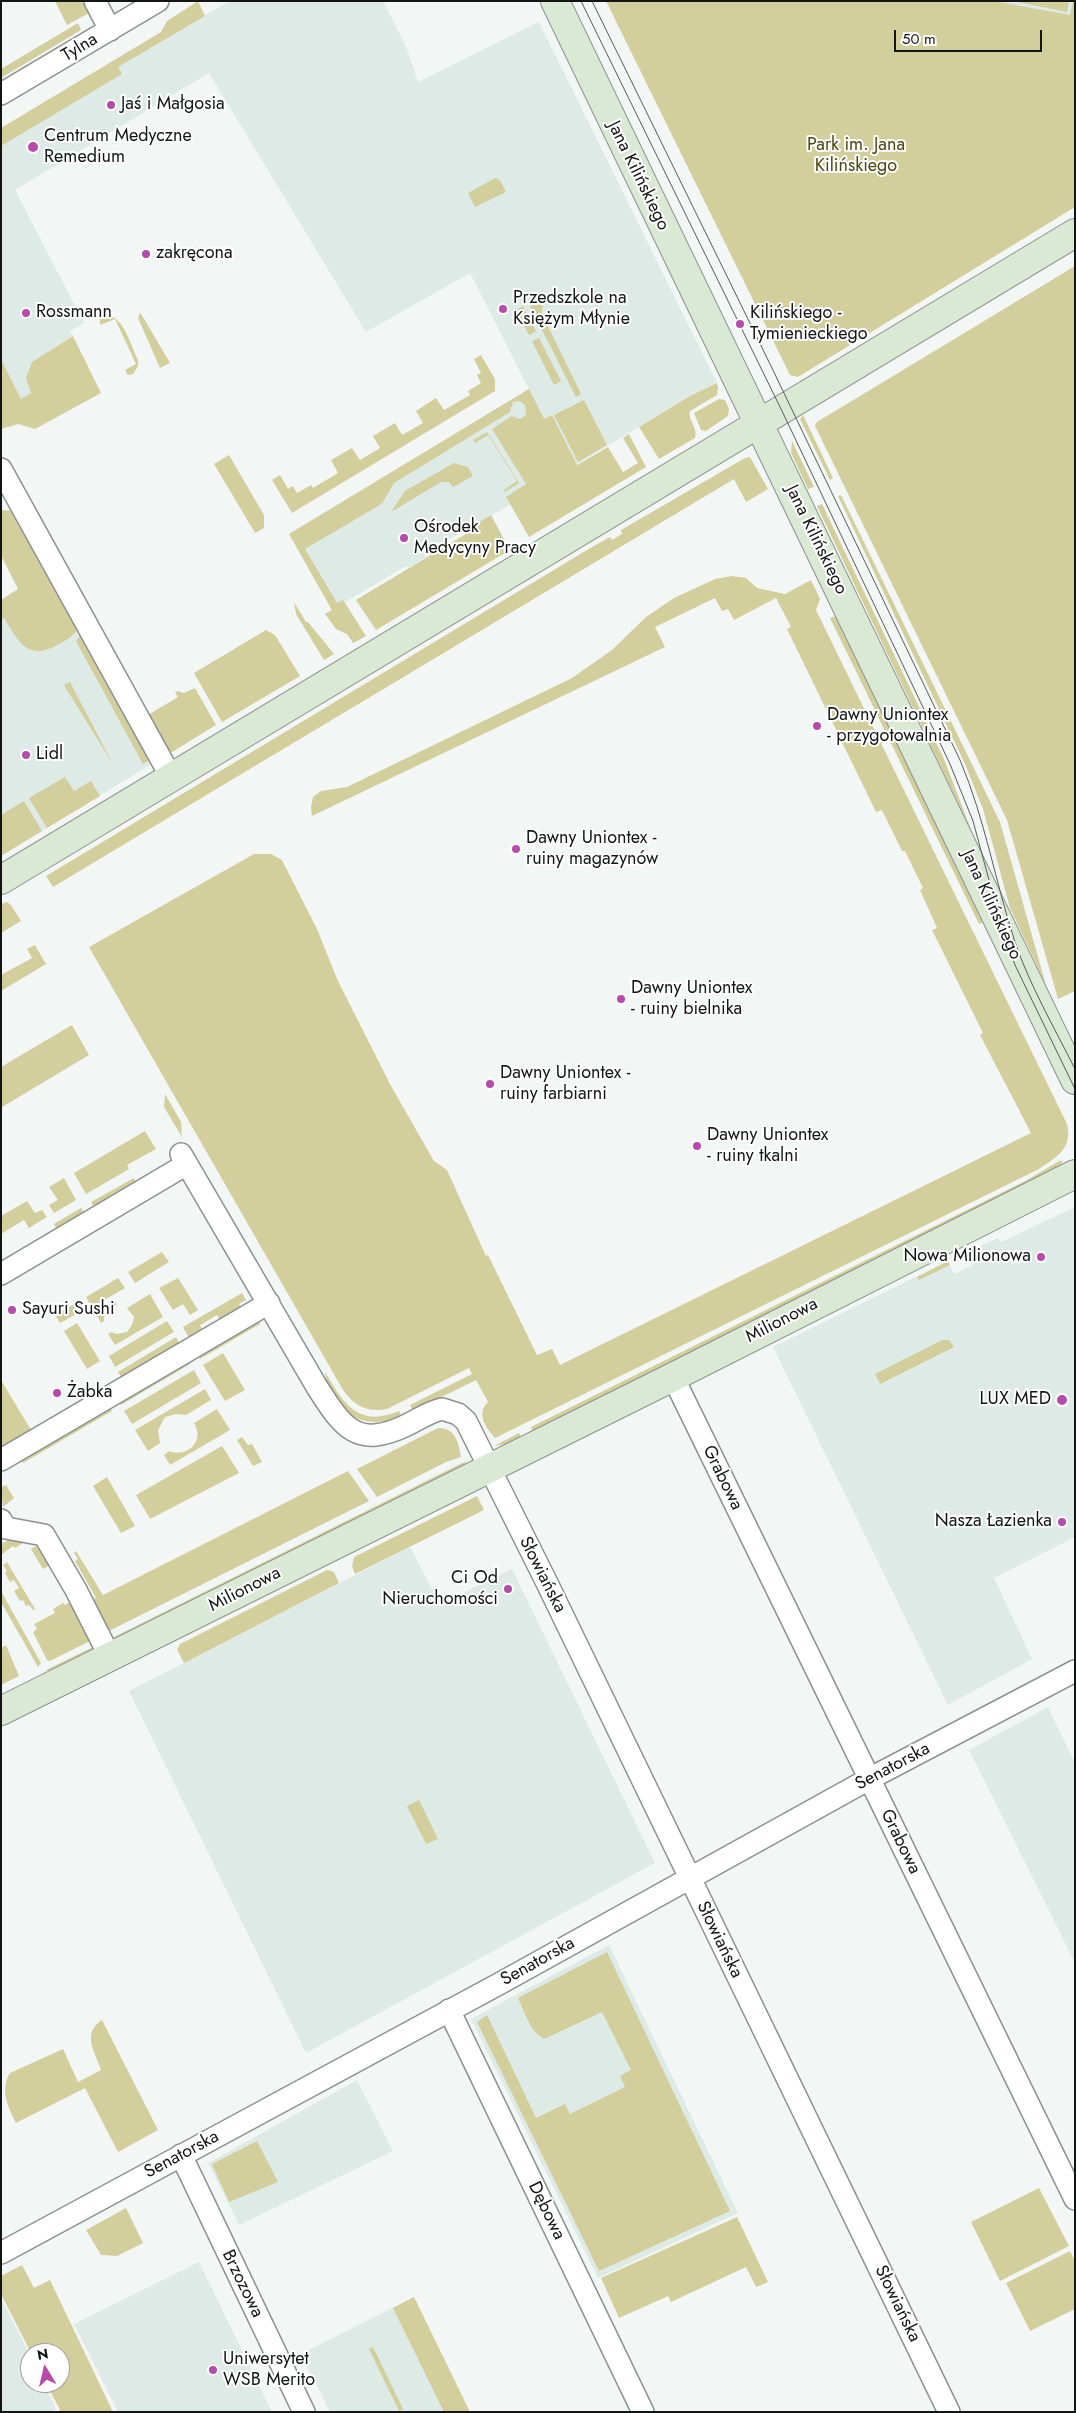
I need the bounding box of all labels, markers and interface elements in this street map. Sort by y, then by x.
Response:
scale bar [896,20,1044,52]
text: 50 m [902,28,936,50]
street label: Tylna [58,29,102,67]
place label: Jaś i Małgosia [121,94,225,116]
marker: Jaś i Małgosia [105,99,117,111]
street label: Jana Kilińskiego [602,118,674,234]
place label: Centrum Medyczne Remedium [44,126,192,168]
park label: Park im. Jana Kilińskiego [807,135,905,178]
marker: Centrum Medyczne Remedium [26,140,40,154]
place label: zakręcona [156,243,233,265]
marker: zakręcona [140,248,152,260]
place label: Przedszkole na Księżym Młynie [513,288,630,330]
place label: Rossmann [36,302,112,324]
marker: Przedszkole na Księżym Młynie [497,303,509,315]
place label: Kilińskiego - Tymienieckiego [750,303,868,346]
marker: Rossmann [20,307,32,319]
marker: Kilińskiego - Tymienieckiego [734,318,746,330]
street label: Jana Kilińskiego [780,482,852,598]
place label: Ośrodek Medycyny Pracy [414,517,536,560]
marker: Ośrodek Medycyny Pracy [398,532,410,544]
place label: Dawny Uniontex - przygotowalnia [827,705,951,748]
marker: Dawny Uniontex - przygotowalnia [811,720,823,732]
place label: Lidl [36,744,63,766]
marker: Lidl [20,749,32,761]
place label: Dawny Uniontex - ruiny magazynów [526,828,658,871]
marker: Dawny Uniontex - ruiny magazynów [510,843,522,855]
street label: Jana Kilińskiego [956,847,1026,963]
place label: Dawny Uniontex - ruiny bielnika [631,978,752,1021]
marker: Dawny Uniontex - ruiny bielnika [615,993,627,1005]
place label: Dawny Uniontex - ruiny farbiarni [500,1063,630,1106]
marker: Dawny Uniontex - ruiny farbiarni [484,1078,496,1090]
place label: Dawny Uniontex - ruiny tkalni [707,1125,828,1168]
marker: Dawny Uniontex - ruiny tkalni [691,1140,703,1152]
place label: Nowa Milionowa [903,1246,1031,1268]
marker: Nowa Milionowa [1035,1251,1047,1263]
street label: Milionowa [742,1294,822,1348]
place label: Sayuri Sushi [22,1299,115,1321]
marker: Sayuri Sushi [6,1304,18,1316]
place label: Żabka [67,1382,112,1404]
marker: Żabka [51,1387,63,1399]
place label: LUX MED [980,1389,1051,1411]
marker: LUX MED [1055,1393,1069,1407]
street label: Grabowa [697,1442,747,1514]
place label: Nasza Łazienka [935,1511,1052,1533]
marker: Nasza Łazienka [1056,1516,1068,1528]
street label: Słowiańska [514,1533,570,1617]
street label: Milionowa [205,1563,285,1617]
place label: Ci Od Nieruchomości [382,1568,498,1610]
marker: Ci Od Nieruchomości [502,1583,514,1595]
street label: Senatorska [852,1738,934,1796]
street label: Grabowa [875,1806,925,1878]
street label: Słowiańska [691,1898,747,1982]
street label: Senatorska [497,1933,579,1991]
street label: Senatorska [141,2126,223,2184]
street label: Dębowa [523,2178,569,2244]
street label: Brzozowa [216,2247,268,2321]
street label: Słowiańska [869,2262,925,2346]
north arrow [20,2343,70,2393]
text: N [36,2343,50,2365]
place label: Uniwersytet WSB Merito [223,2349,315,2392]
marker: Uniwersytet WSB Merito [207,2364,219,2376]

